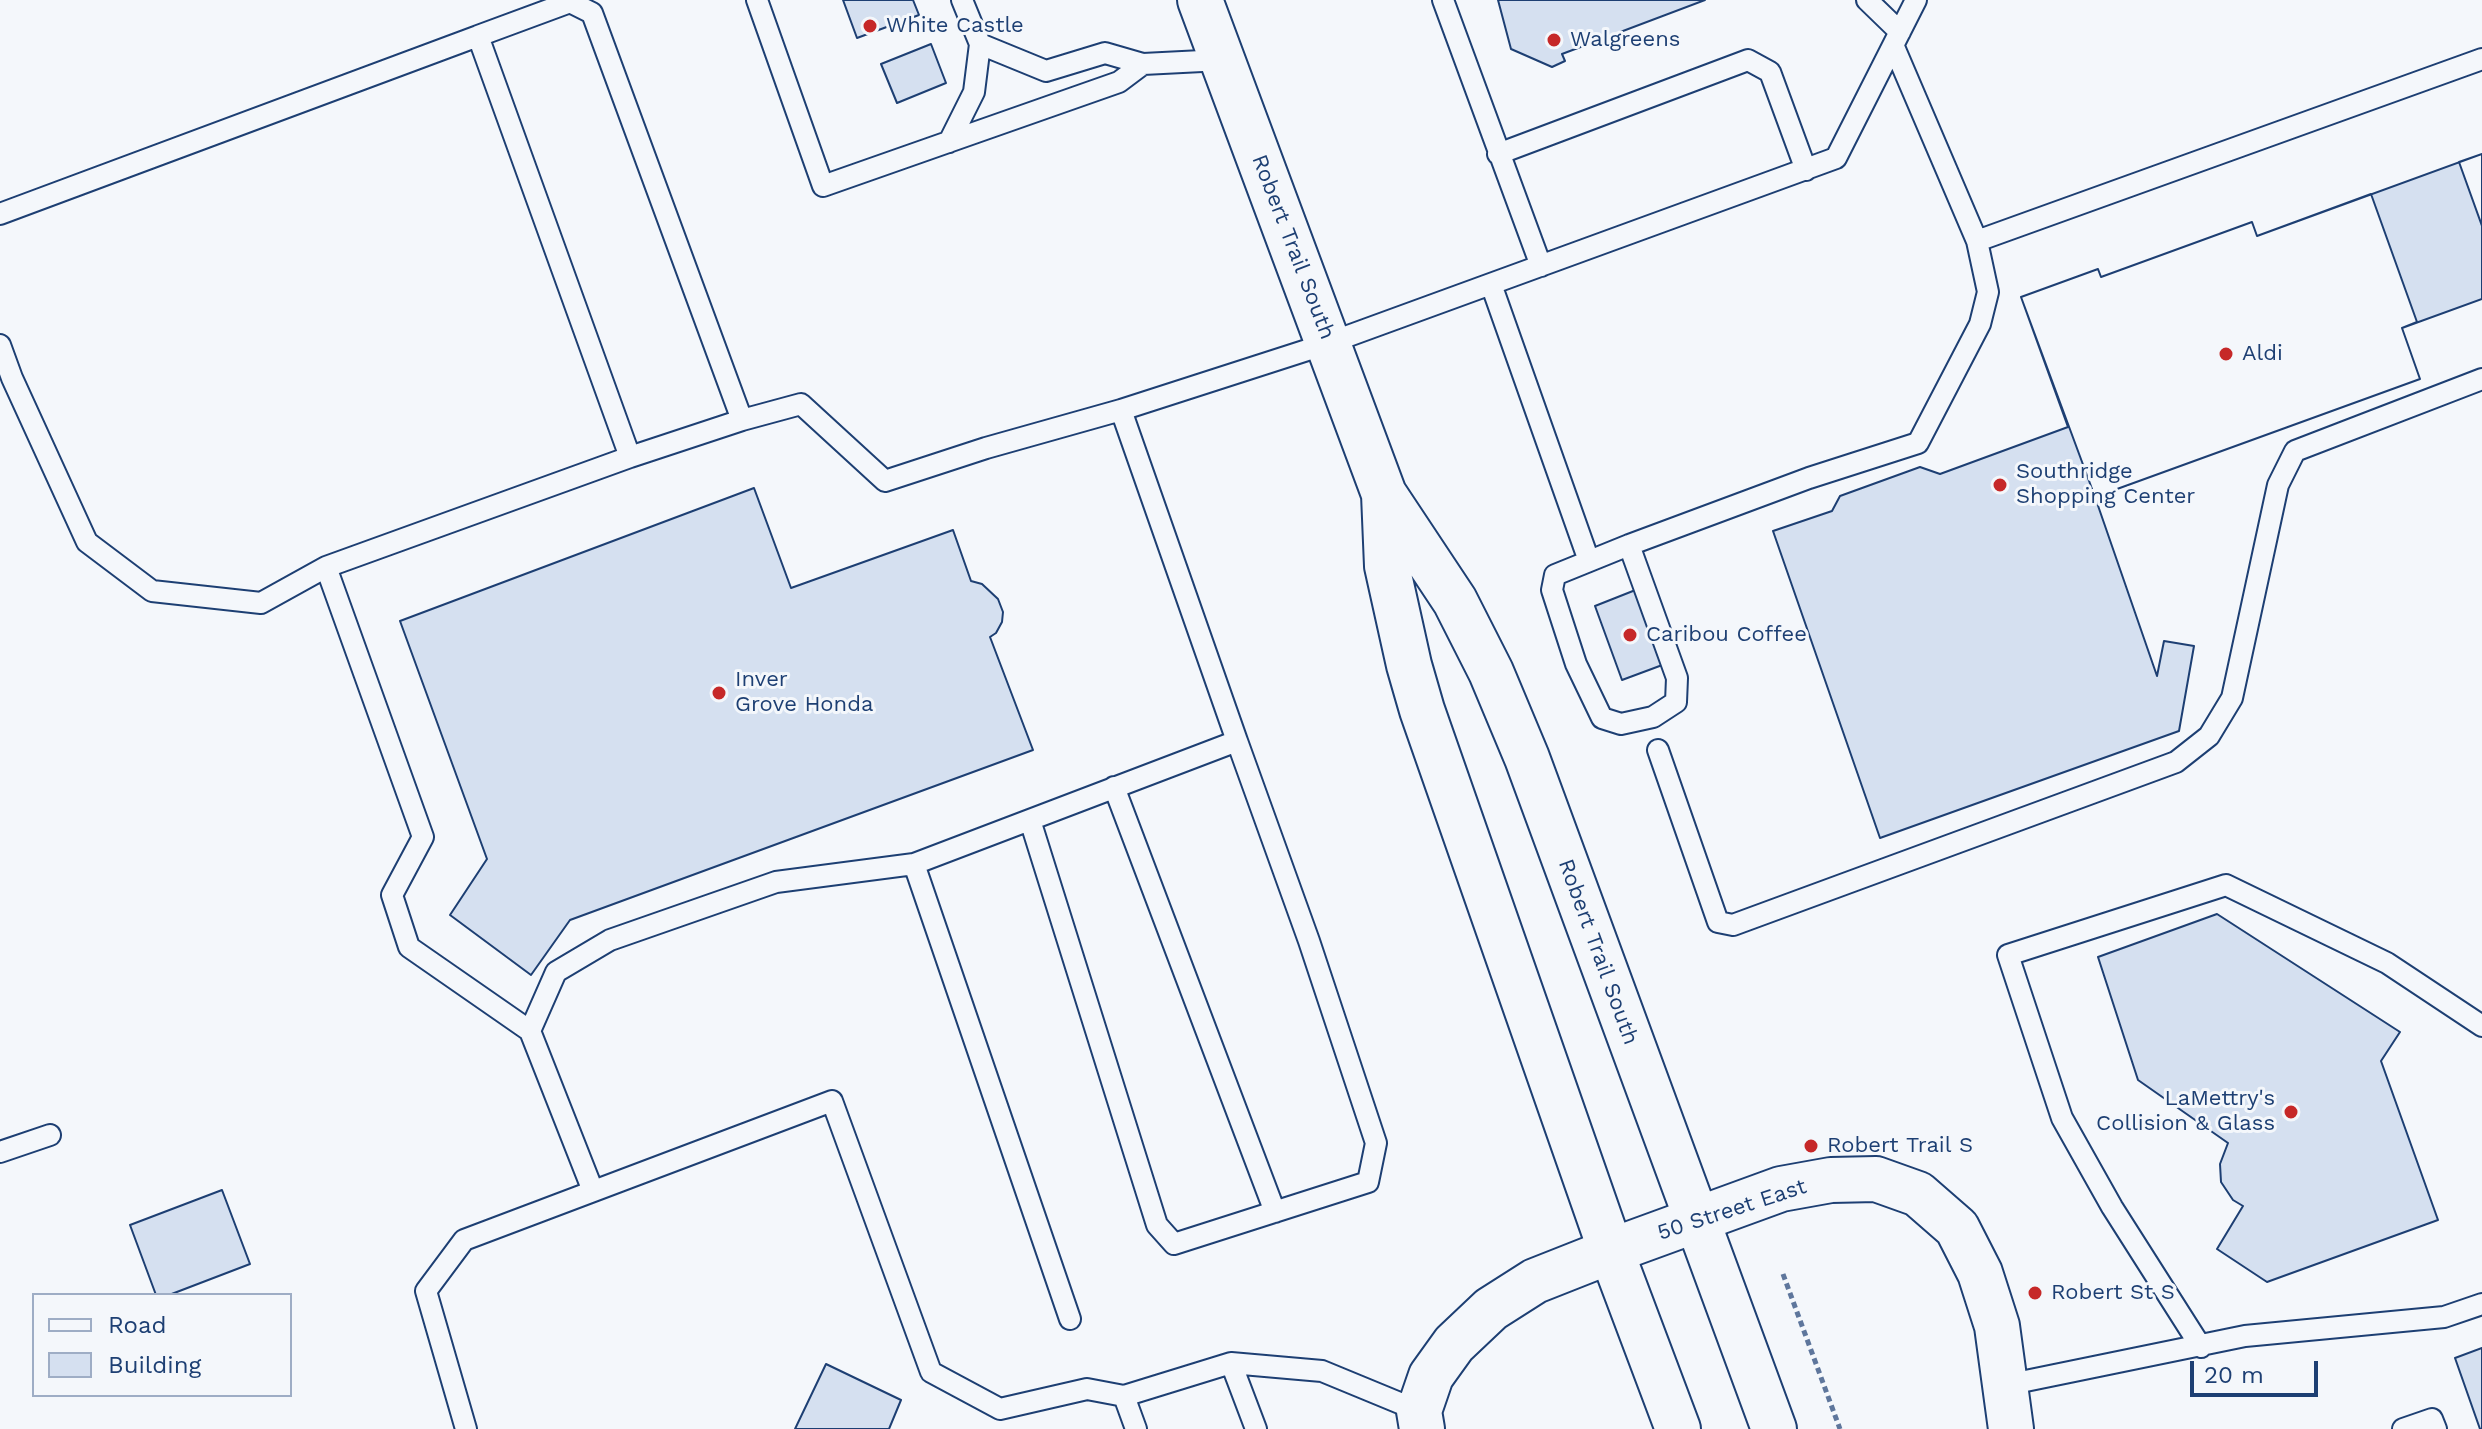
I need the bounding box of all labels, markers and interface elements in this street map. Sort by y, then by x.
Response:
place label: White Castle [886,13,1024,39]
marker: White Castle [861,17,879,35]
place label: Walgreens [1570,27,1680,53]
marker: Walgreens [1545,31,1563,49]
street label: Robert Trail South [1246,151,1340,343]
place label: Aldi [2242,341,2283,367]
marker: Aldi [2217,345,2235,363]
place label: Southridge Shopping Center [2016,459,2195,510]
marker: Southridge Shopping Center [1991,476,2009,494]
place label: Caribou Coffee [1646,622,1807,648]
marker: Caribou Coffee [1621,626,1639,644]
place label: Inver Grove Honda [735,667,873,718]
marker: Inver Grove Honda [710,684,728,702]
street label: Robert Trail South [1552,856,1644,1048]
place label: LaMettry's Collision & Glass [2096,1086,2275,1138]
marker: LaMettry's Collision & Glass [2282,1103,2300,1121]
place label: Robert Trail S [1827,1133,1973,1159]
marker: Robert Trail S [1802,1137,1820,1155]
street label: 50 Street East [1654,1173,1810,1247]
place label: Robert St S [2051,1280,2175,1306]
marker: Robert St S [2026,1284,2044,1302]
legend [32,1293,292,1397]
text: Road [108,1311,167,1339]
scale bar [2194,1345,2322,1395]
text: Building [108,1351,201,1379]
text: 20 m [2204,1361,2264,1389]

